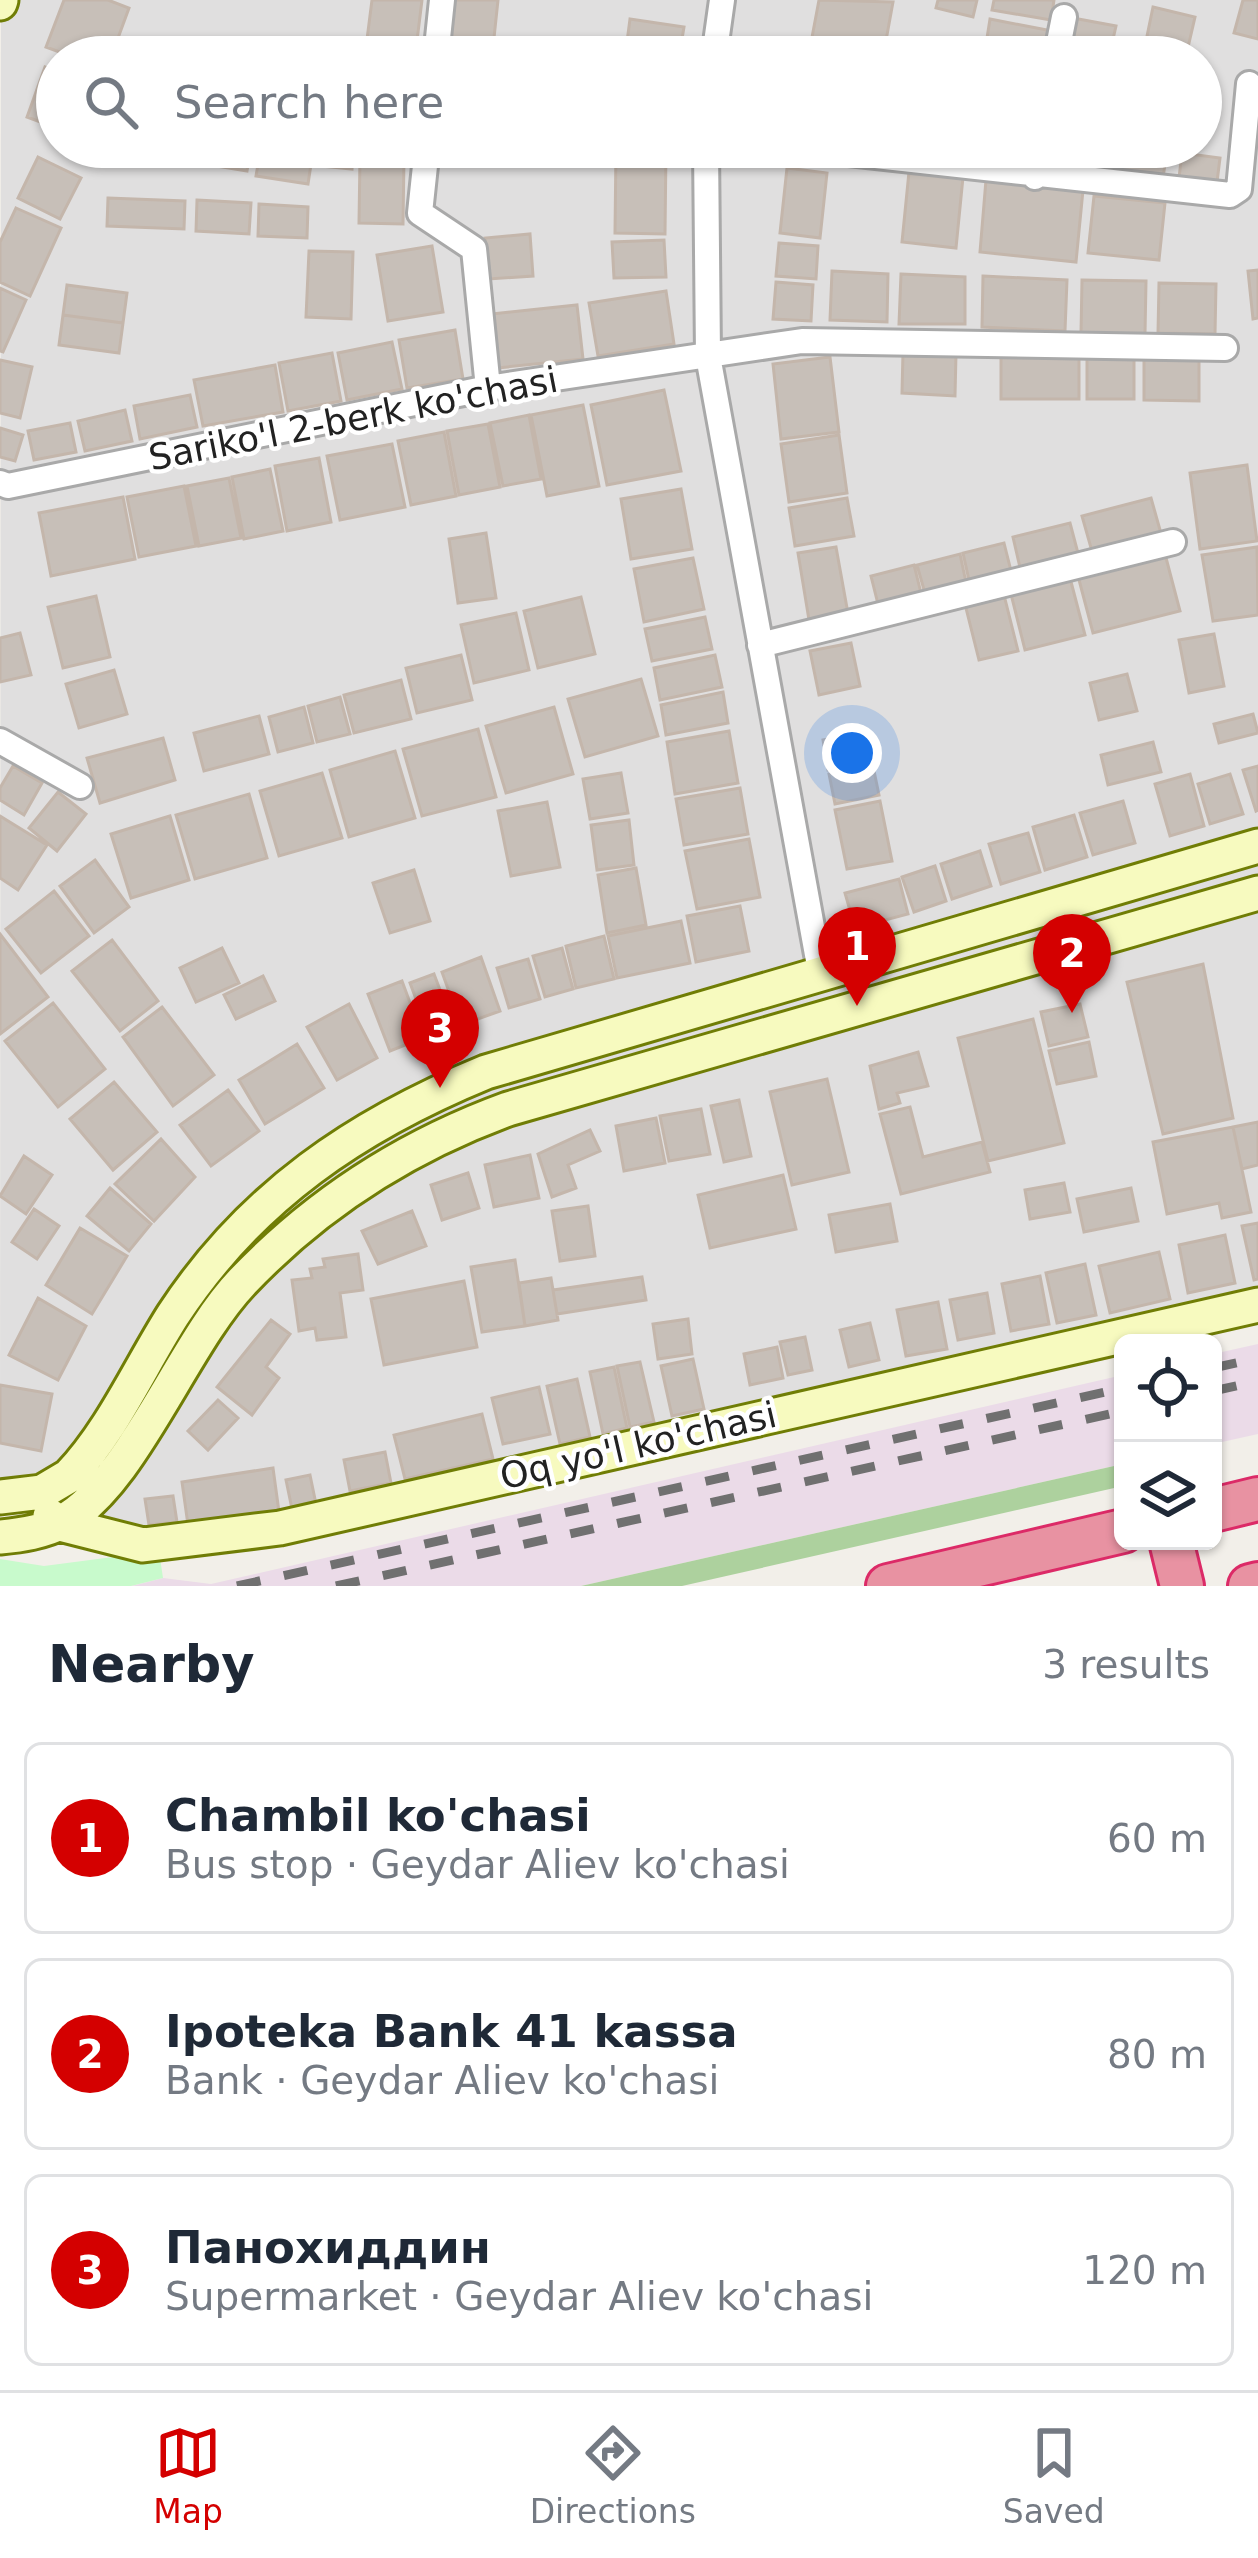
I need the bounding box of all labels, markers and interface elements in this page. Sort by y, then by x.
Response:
search box [36,36,1222,168]
icon: search [78,69,144,135]
text: Search here [174,76,444,129]
street label: Sariko'l 2-berk ko'chasi [145,359,561,478]
your location [822,723,882,783]
pin: 1 [818,907,896,1006]
pin: 2 [1033,914,1111,1013]
pin: 3 [401,989,479,1088]
map controls [1114,1334,1222,1550]
button: locate [1114,1334,1222,1442]
street label: Oq yo'l ko'chasi [496,1394,780,1497]
button: layers [1114,1442,1222,1550]
text: Nearby [48,1635,255,1694]
text: 3 results [1042,1642,1210,1687]
text: Chambil ko'chasi [165,1789,591,1842]
text: 1 [76,1816,104,1861]
text: 60 m [1107,1816,1207,1861]
text: Bus stop · Geydar Aliev ko'chasi [165,1842,790,1887]
text: Ipoteka Bank 41 kassa [165,2005,738,2058]
text: 2 [76,2032,104,2077]
text: 80 m [1107,2032,1207,2077]
text: Bank · Geydar Aliev ko'chasi [165,2058,719,2103]
text: Панохиддин [165,2221,491,2274]
text: 3 [76,2248,104,2293]
text: 120 m [1082,2248,1207,2293]
text: Supermarket · Geydar Aliev ko'chasi [165,2274,873,2319]
tab: Map [153,2420,223,2531]
tab: Directions [530,2420,696,2531]
tab: Saved [1003,2420,1105,2531]

